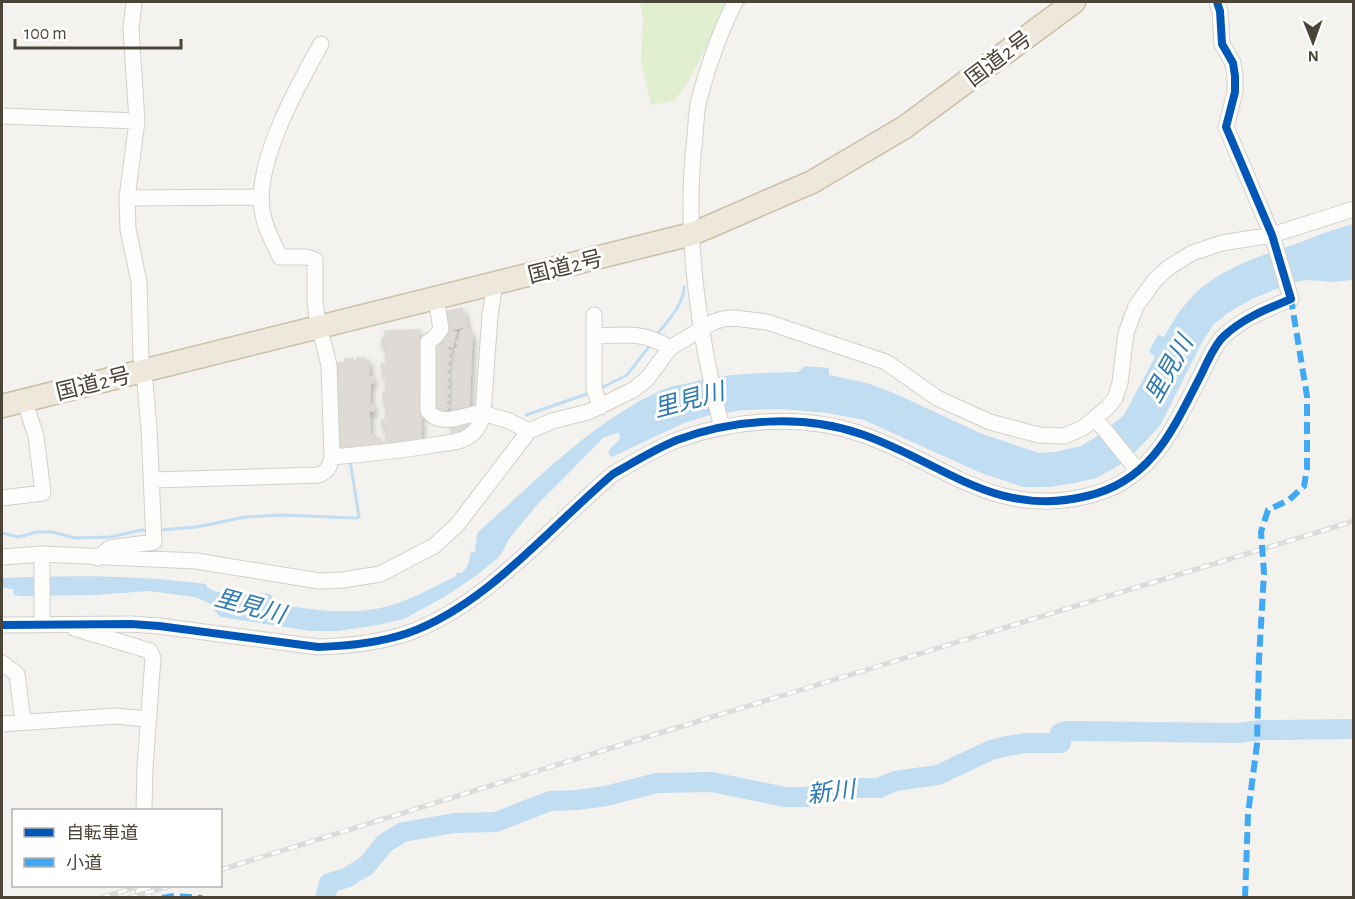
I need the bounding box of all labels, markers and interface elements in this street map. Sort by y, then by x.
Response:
scale bar [15,12,182,50]
north arrow [1283,12,1343,72]
text: 100 m [24,25,67,43]
street label: 国道2号 [961,26,1036,90]
text: N [1308,48,1319,64]
street label: 国道2号 [525,246,605,287]
water label: 里見川 [1141,329,1199,407]
street label: 国道2号 [53,363,133,404]
water label: 里見川 [651,378,730,422]
water label: 里見川 [212,585,291,629]
water label: 新川 [806,776,859,808]
legend [12,809,222,887]
text: 自転車道 [66,823,138,843]
text: 小道 [66,853,102,873]

